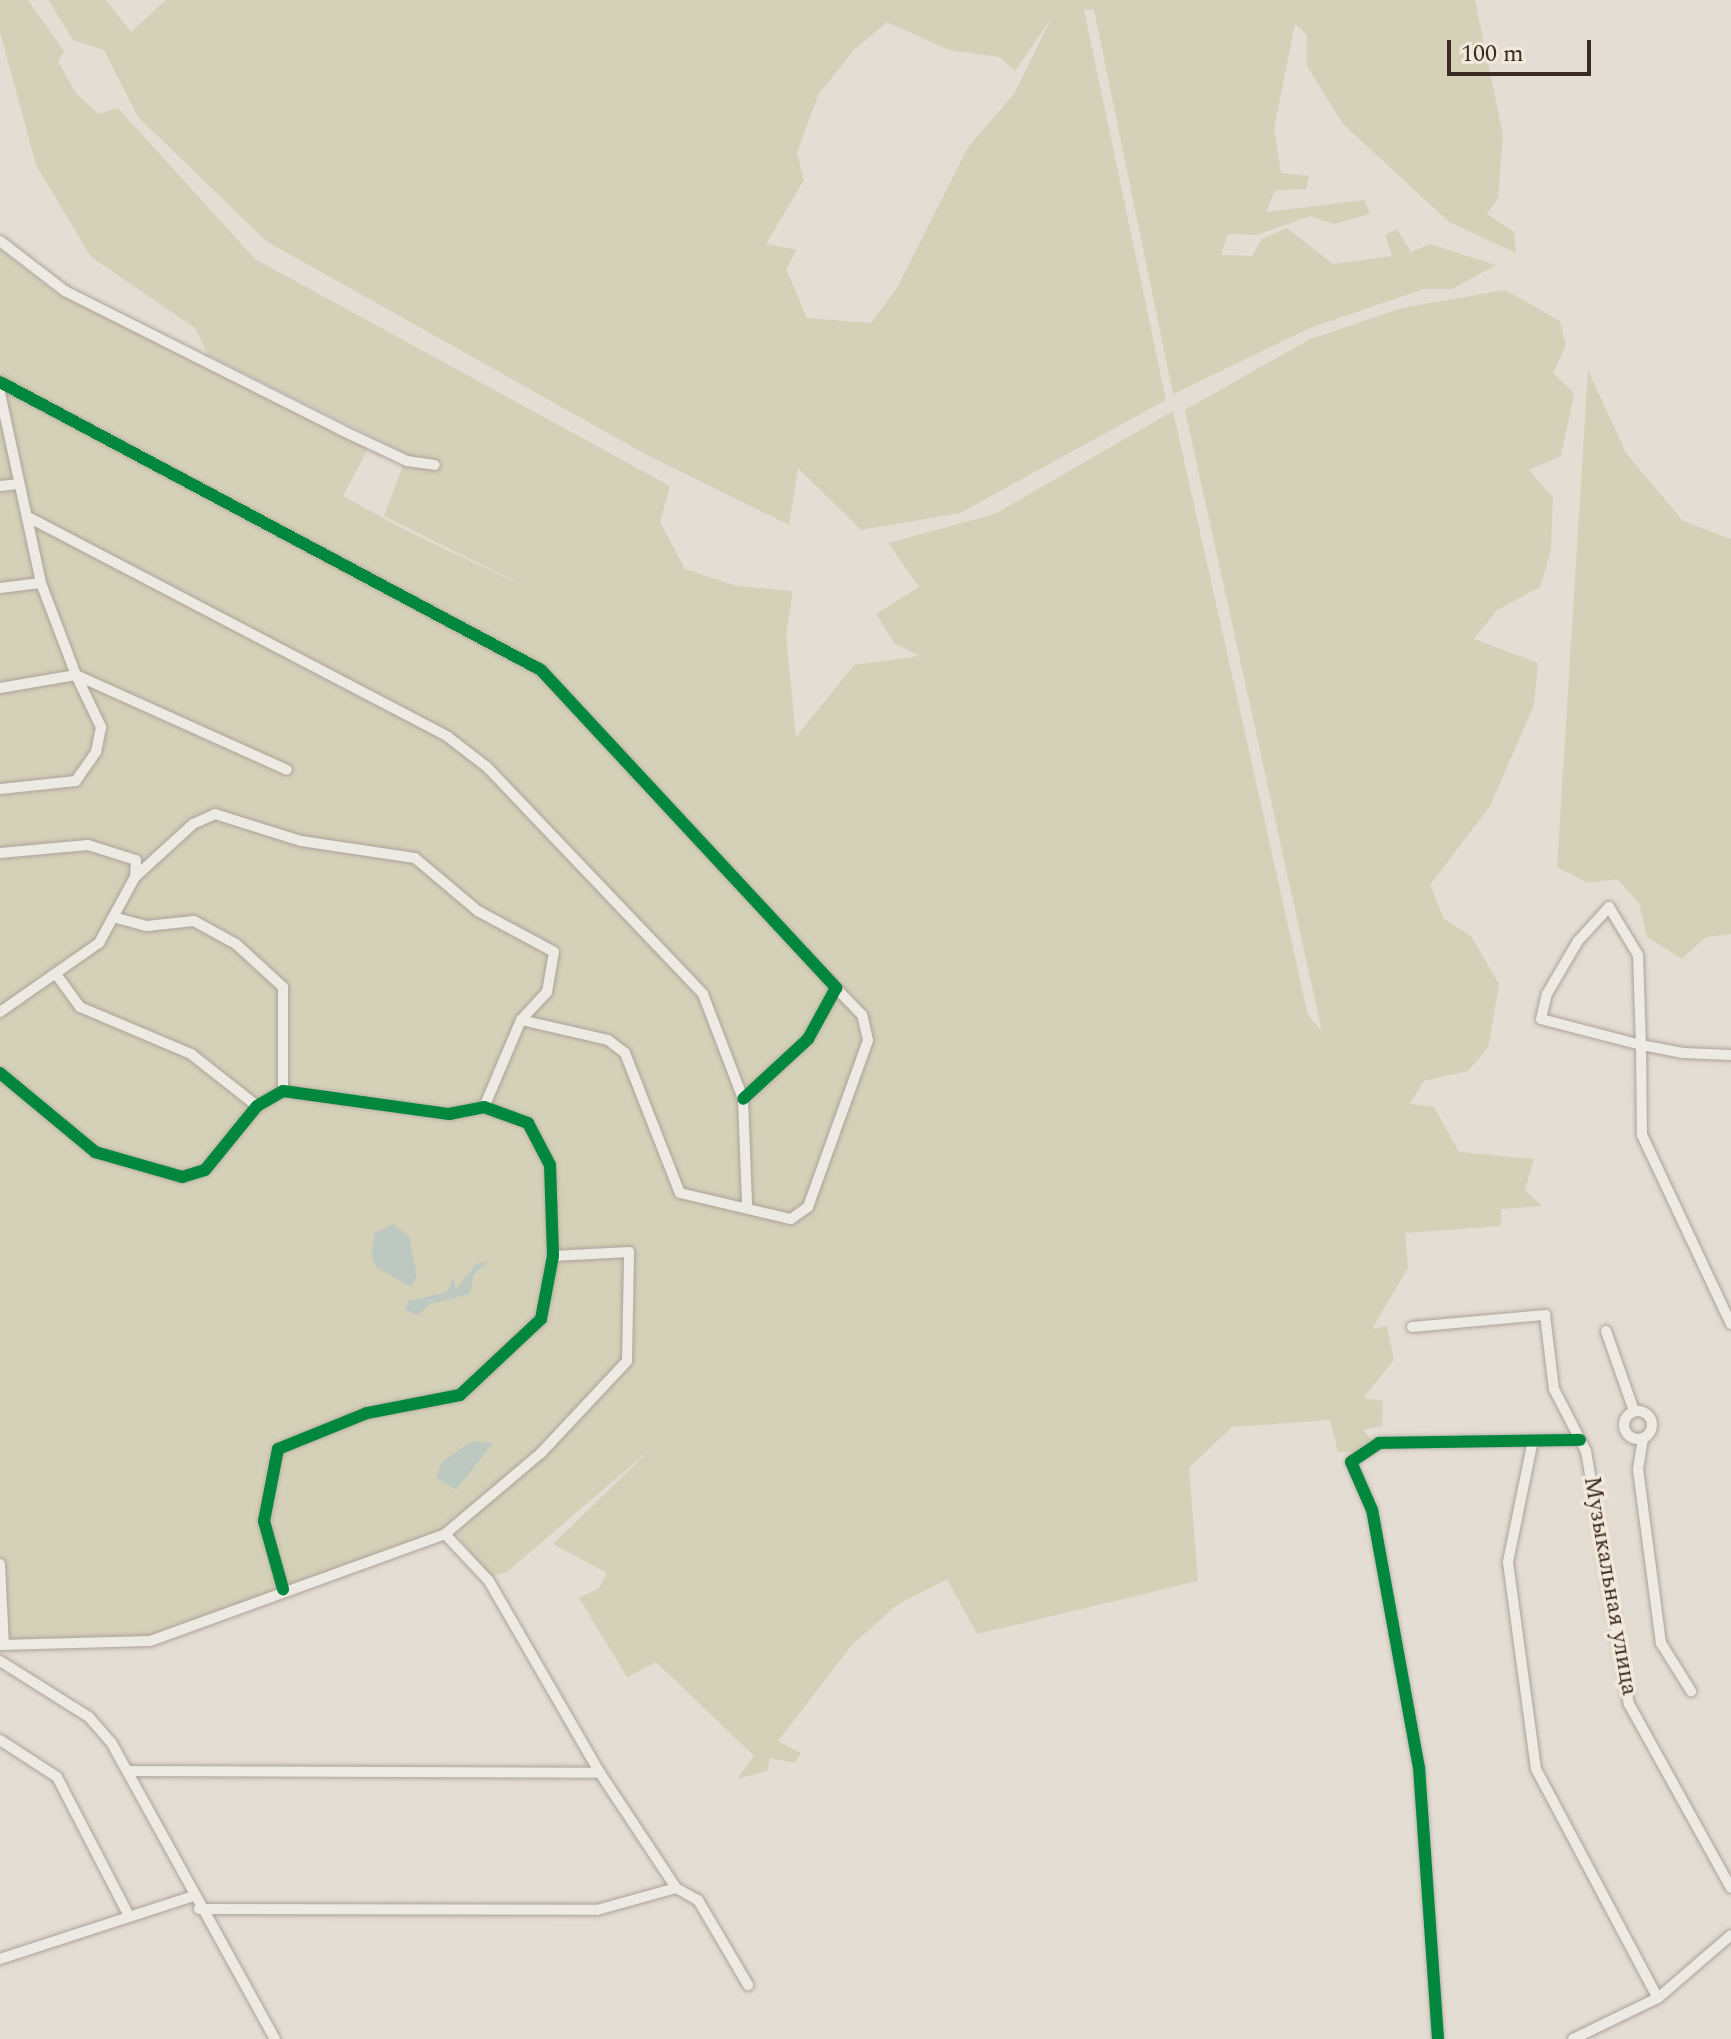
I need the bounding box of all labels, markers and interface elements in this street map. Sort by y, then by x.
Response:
scale bar [1451,24,1595,74]
text: 100 m [1461,36,1524,72]
street label: Музыкальная улица [1577,1474,1643,1698]

